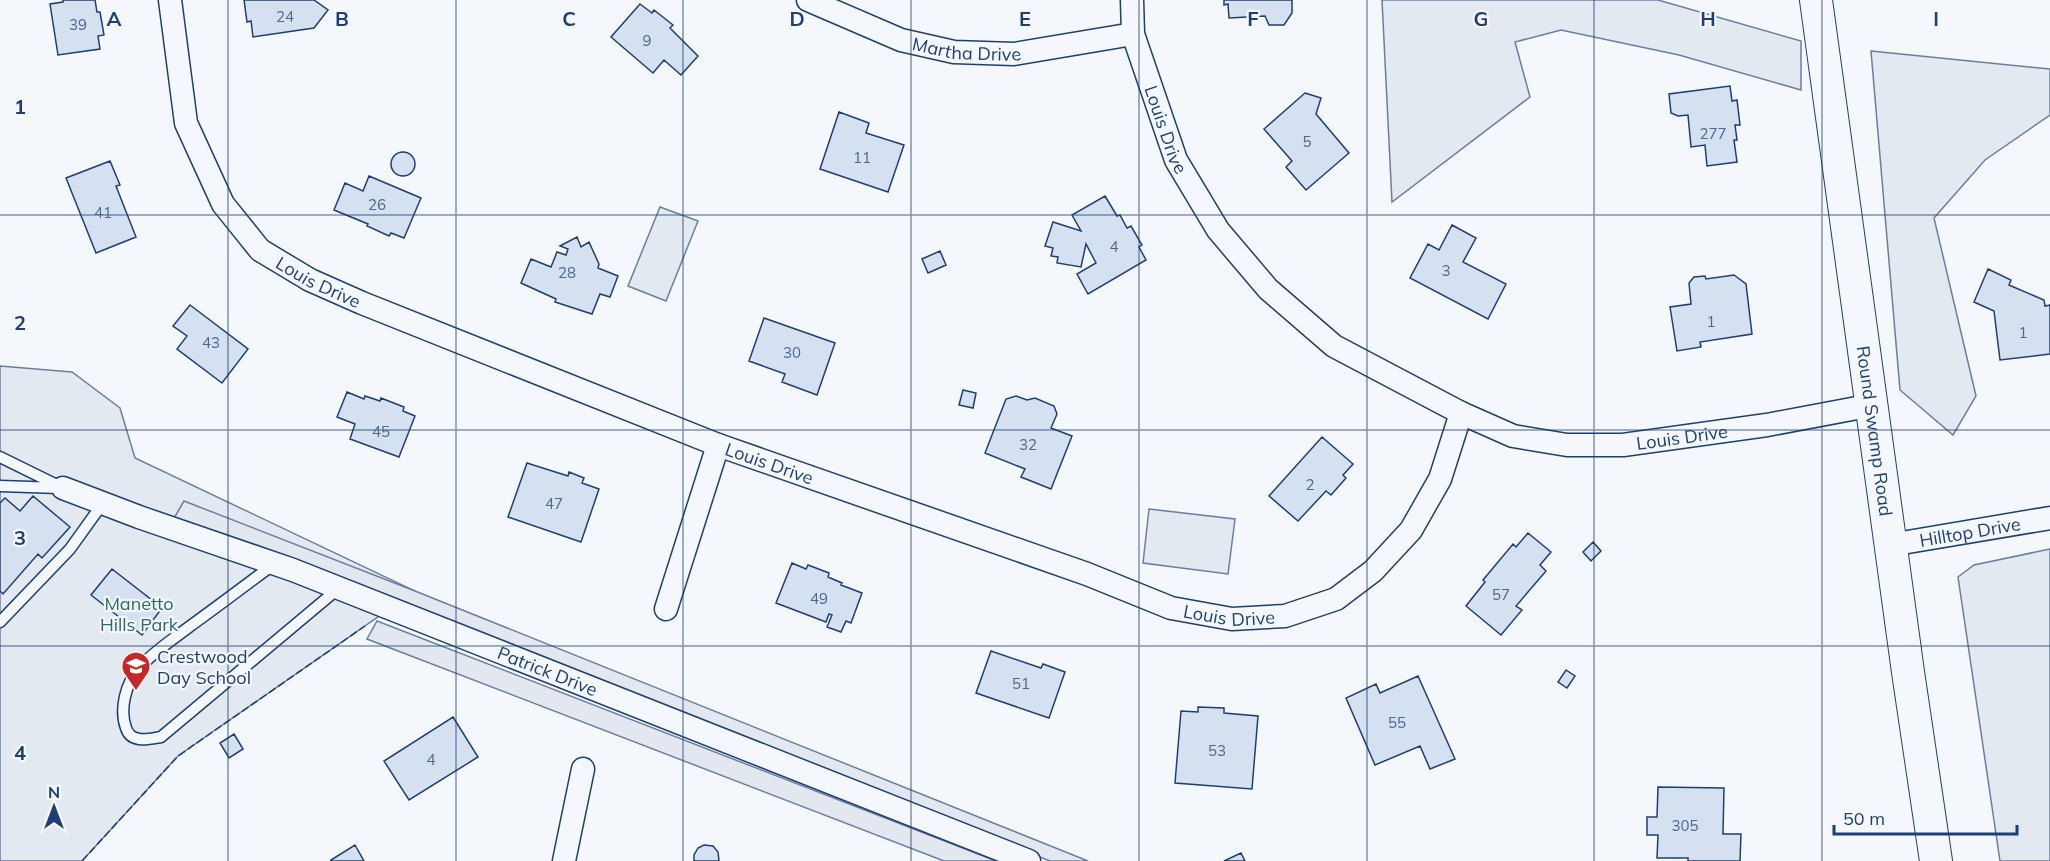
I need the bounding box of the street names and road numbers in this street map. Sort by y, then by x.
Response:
street label: Martha Drive [910,31,1023,66]
street label: Louis Drive [1140,82,1193,178]
street label: Louis Drive [272,251,365,313]
street label: Round Swamp Road [1852,344,1898,518]
street label: Louis Drive [1635,419,1729,455]
street label: Louis Drive [722,437,817,489]
street label: Hilltop Drive [1918,512,2022,551]
street label: Louis Drive [1182,599,1275,631]
street label: Patrick Drive [494,641,601,701]

